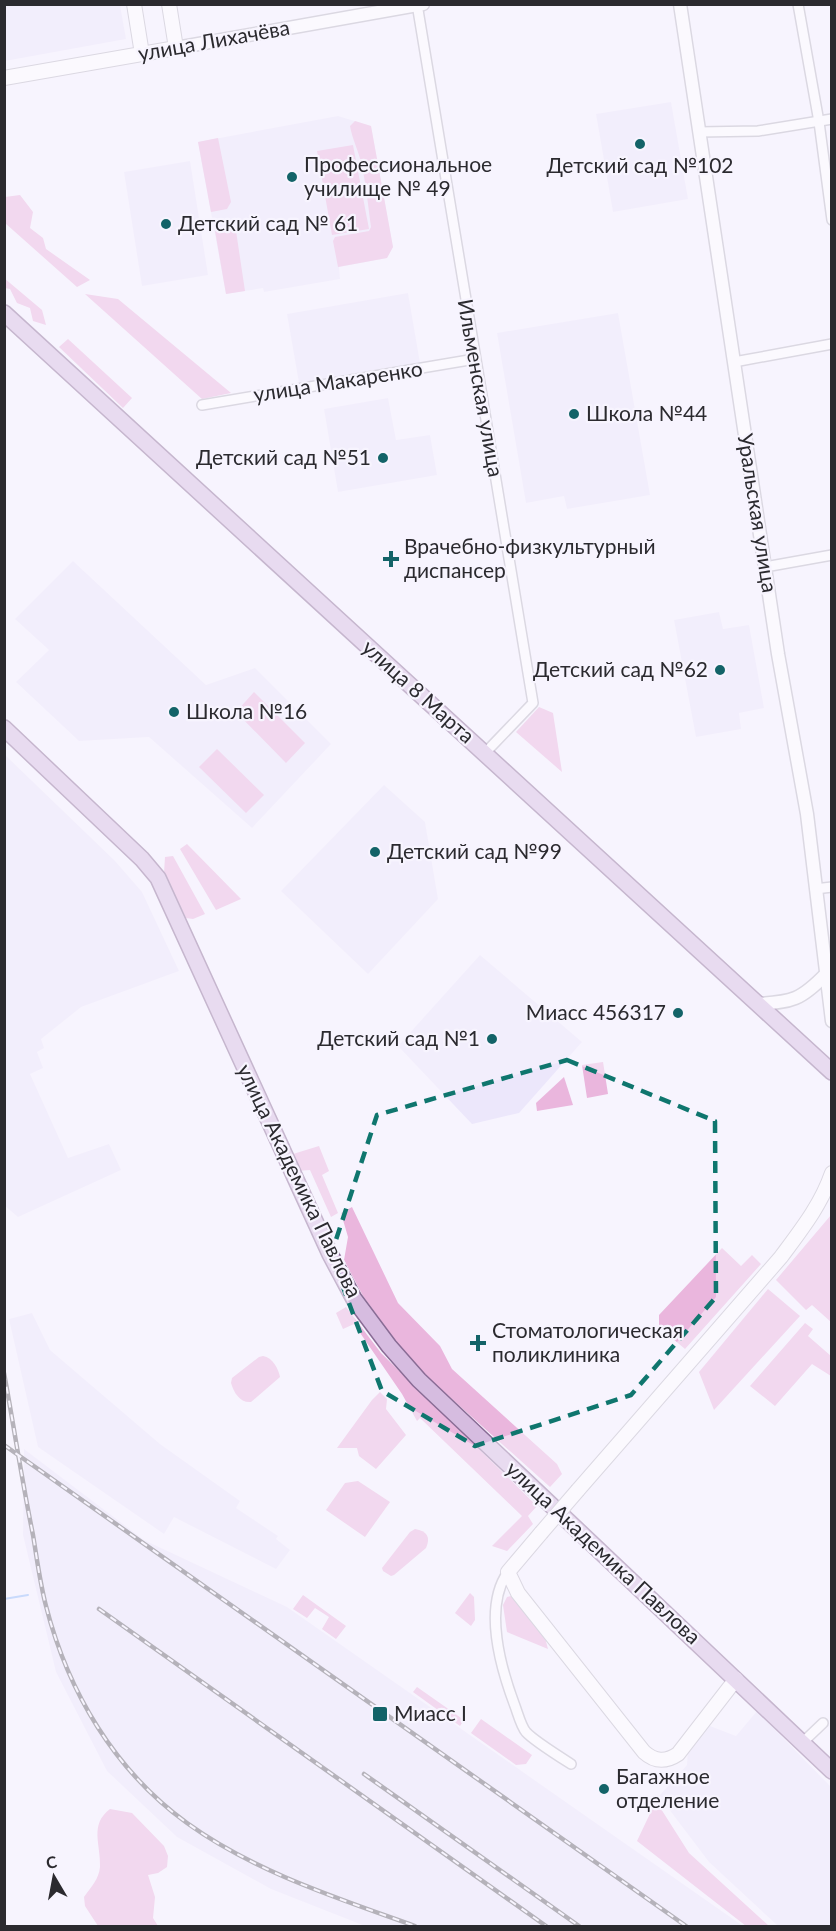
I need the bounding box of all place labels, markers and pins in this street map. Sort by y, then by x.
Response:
marker: Детский сад №102 [633,137,647,151]
place label: Профессиональное училище № 49 [304,151,492,200]
place label: Детский сад №102 [546,152,734,177]
marker: Профессиональное училище № 49 [285,170,299,184]
place label: Детский сад № 61 [178,210,358,235]
marker: Детский сад № 61 [159,217,173,231]
place label: Школа №44 [586,400,707,425]
marker: Школа №44 [567,407,581,421]
place label: Детский сад №51 [196,444,371,469]
marker: Детский сад №51 [376,451,390,465]
place label: Врачебно-физкультурный диспансер [404,533,655,582]
marker: Врачебно-физкультурный диспансер [382,550,400,568]
place label: Детский сад №62 [533,656,708,681]
marker: Детский сад №62 [713,663,727,677]
place label: Школа №16 [186,698,307,723]
marker: Школа №16 [167,705,181,719]
place label: Детский сад №99 [387,838,562,863]
marker: Детский сад №99 [368,845,382,859]
place label: Миасс 456317 [526,999,666,1024]
marker: Миасс 456317 [671,1006,685,1020]
place label: Детский сад №1 [317,1025,480,1050]
marker: Детский сад №1 [485,1032,499,1046]
place label: Стоматологическая поликлиника [492,1317,683,1366]
marker: Стоматологическая поликлиника [469,1334,487,1352]
place label: Миасс I [394,1700,467,1725]
marker: Миасс I [371,1705,389,1723]
place label: Багажное отделение [616,1763,719,1812]
marker: Багажное отделение [597,1782,611,1796]

